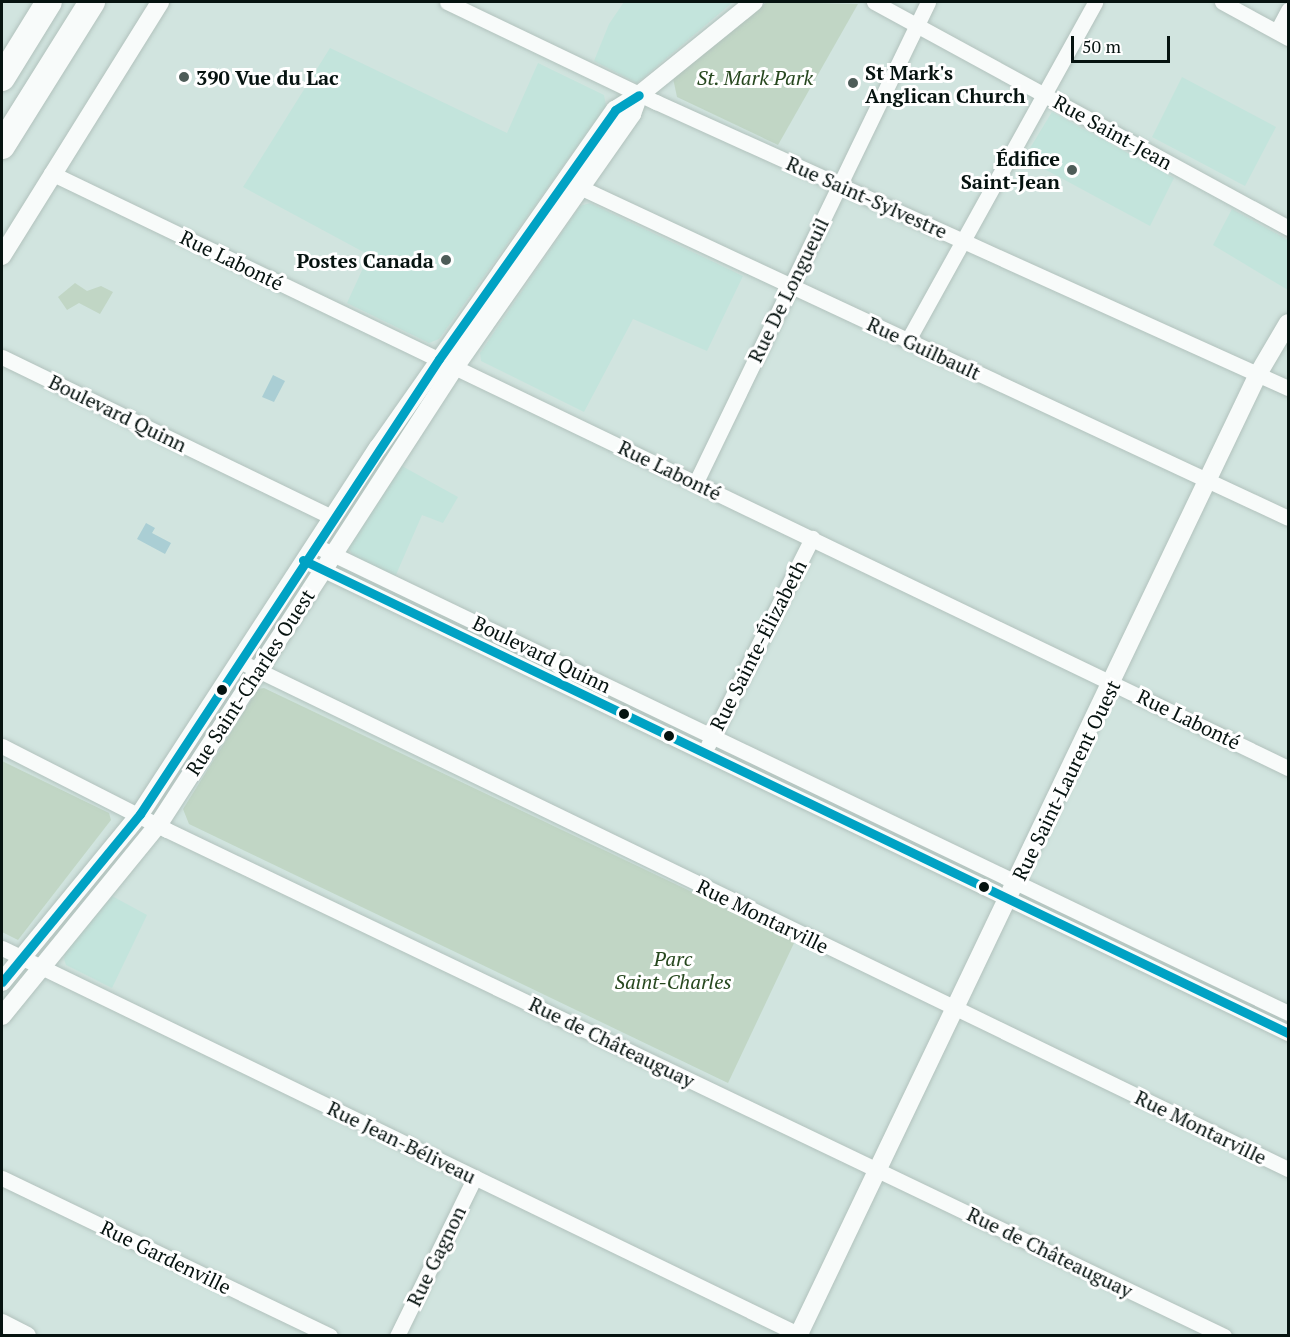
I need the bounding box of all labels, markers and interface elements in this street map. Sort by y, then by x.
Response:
scale bar [1074,24,1173,62]
text: 50 m [1082,34,1121,58]
place label: St Mark's Anglican Church [865,60,1025,107]
place label: 390 Vue du Lac [196,65,339,89]
park label: St. Mark Park [696,65,814,89]
marker: 390 Vue du Lac [177,70,191,84]
marker: St Mark's Anglican Church [846,76,860,90]
street label: Rue Saint-Jean [1050,90,1176,174]
place label: Édifice Saint-Jean [961,146,1060,193]
street label: Rue Saint-Sylvestre [783,151,951,243]
marker: Édifice Saint-Jean [1065,163,1079,177]
street label: Rue De Longueuil [743,214,833,366]
street label: Rue Labonté [177,225,287,295]
place label: Postes Canada [296,248,434,272]
marker: Postes Canada [439,253,453,267]
street label: Rue Guilbault [863,311,985,385]
street label: Boulevard Quinn [45,369,191,457]
street label: Rue Labonté [615,435,725,505]
street label: Rue Sainte-Élizabeth [705,556,811,734]
street label: Rue Saint-Charles Ouest [181,584,319,780]
street label: Boulevard Quinn [469,610,615,698]
street label: Rue Saint-Laurent Ouest [1007,676,1125,884]
unlabelled marker [216,684,228,696]
street label: Rue Labonté [1134,684,1244,754]
unlabelled marker [618,708,630,720]
unlabelled marker [663,730,675,742]
street label: Rue Montarville [693,874,833,958]
unlabelled marker [978,881,990,893]
park label: Parc Saint-Charles [614,946,732,993]
street label: Rue de Châteauguay [525,992,699,1092]
street label: Rue Montarville [1131,1085,1271,1169]
street label: Rue Jean-Béliveau [324,1096,480,1188]
street label: Rue Gagnon [401,1202,471,1310]
street label: Rue de Châteauguay [963,1202,1137,1302]
street label: Rue Gardenville [97,1215,235,1299]

